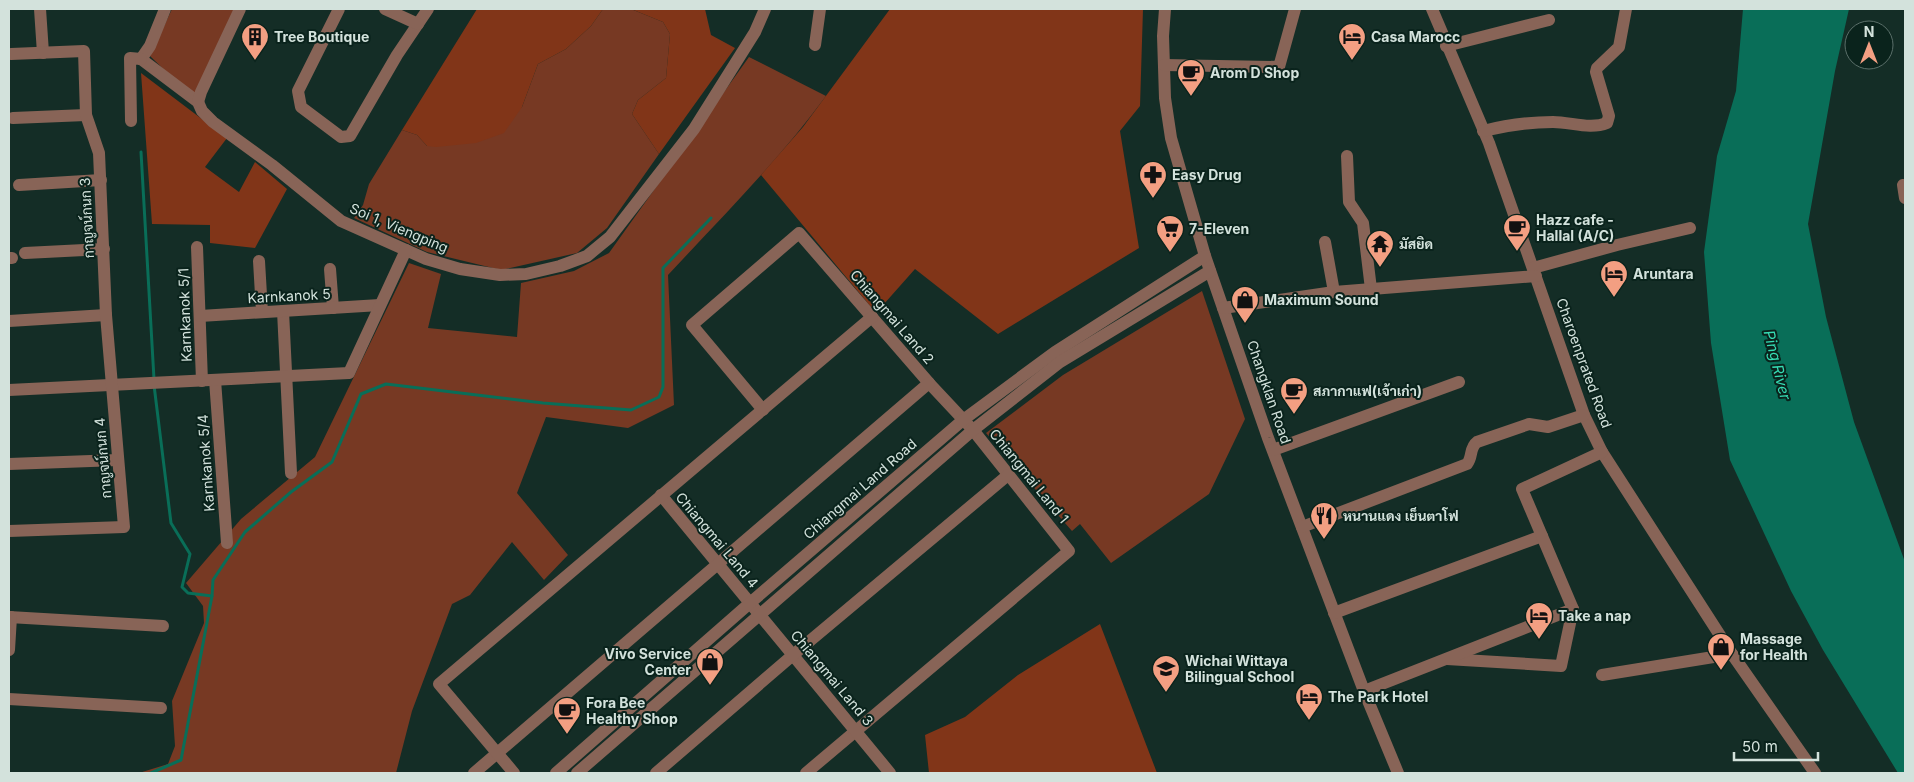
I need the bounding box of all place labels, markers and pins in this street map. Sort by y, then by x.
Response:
building icon: Tree Boutique [240,22,270,61]
hotel icon: Casa Marocc [1337,22,1367,61]
place label: Tree Boutique [274,28,369,45]
place label: Casa Marocc [1371,28,1460,45]
cafe icon: Arom D Shop [1176,58,1206,97]
place label: Arom D Shop [1210,64,1299,81]
pharmacy icon: Easy Drug [1138,160,1168,199]
place label: Easy Drug [1172,166,1242,183]
place label: Hazz cafe - Hallal (A/C) [1536,211,1614,244]
cafe icon: Hazz cafe - Hallal (A/C) [1502,213,1532,252]
supermarket icon: 7-Eleven [1155,214,1185,253]
place label: 7-Eleven [1189,220,1249,237]
temple icon: มัสยิด [1365,229,1395,268]
place label: มัสยิด [1399,235,1433,252]
hotel icon: Aruntara [1599,259,1629,298]
place label: Aruntara [1633,265,1694,282]
shop icon: Maximum Sound [1230,285,1260,324]
place label: Maximum Sound [1264,291,1379,308]
cafe icon: สภากาแฟ(เจ้าเก่า) [1279,376,1309,415]
place label: สภากาแฟ(เจ้าเก่า) [1313,382,1422,399]
restaurant icon: หนานแดง เย็นตาโฟ [1309,501,1339,540]
place label: หนานแดง เย็นตาโฟ [1343,506,1459,524]
hotel icon: Take a nap [1524,601,1554,640]
place label: Take a nap [1558,607,1631,624]
place label: Massage for Health [1740,630,1808,663]
shop icon: Massage for Health [1706,632,1736,671]
place label: Vivo Service Center [605,645,691,678]
shop icon: Vivo Service Center [695,647,725,686]
place label: Wichai Wittaya Bilingual School [1185,652,1294,685]
school or university icon: Wichai Wittaya Bilingual School [1151,654,1181,693]
hotel icon: The Park Hotel [1294,682,1324,721]
place label: The Park Hotel [1328,688,1428,705]
place label: Fora Bee Healthy Shop [586,694,678,727]
cafe icon: Fora Bee Healthy Shop [552,696,582,735]

